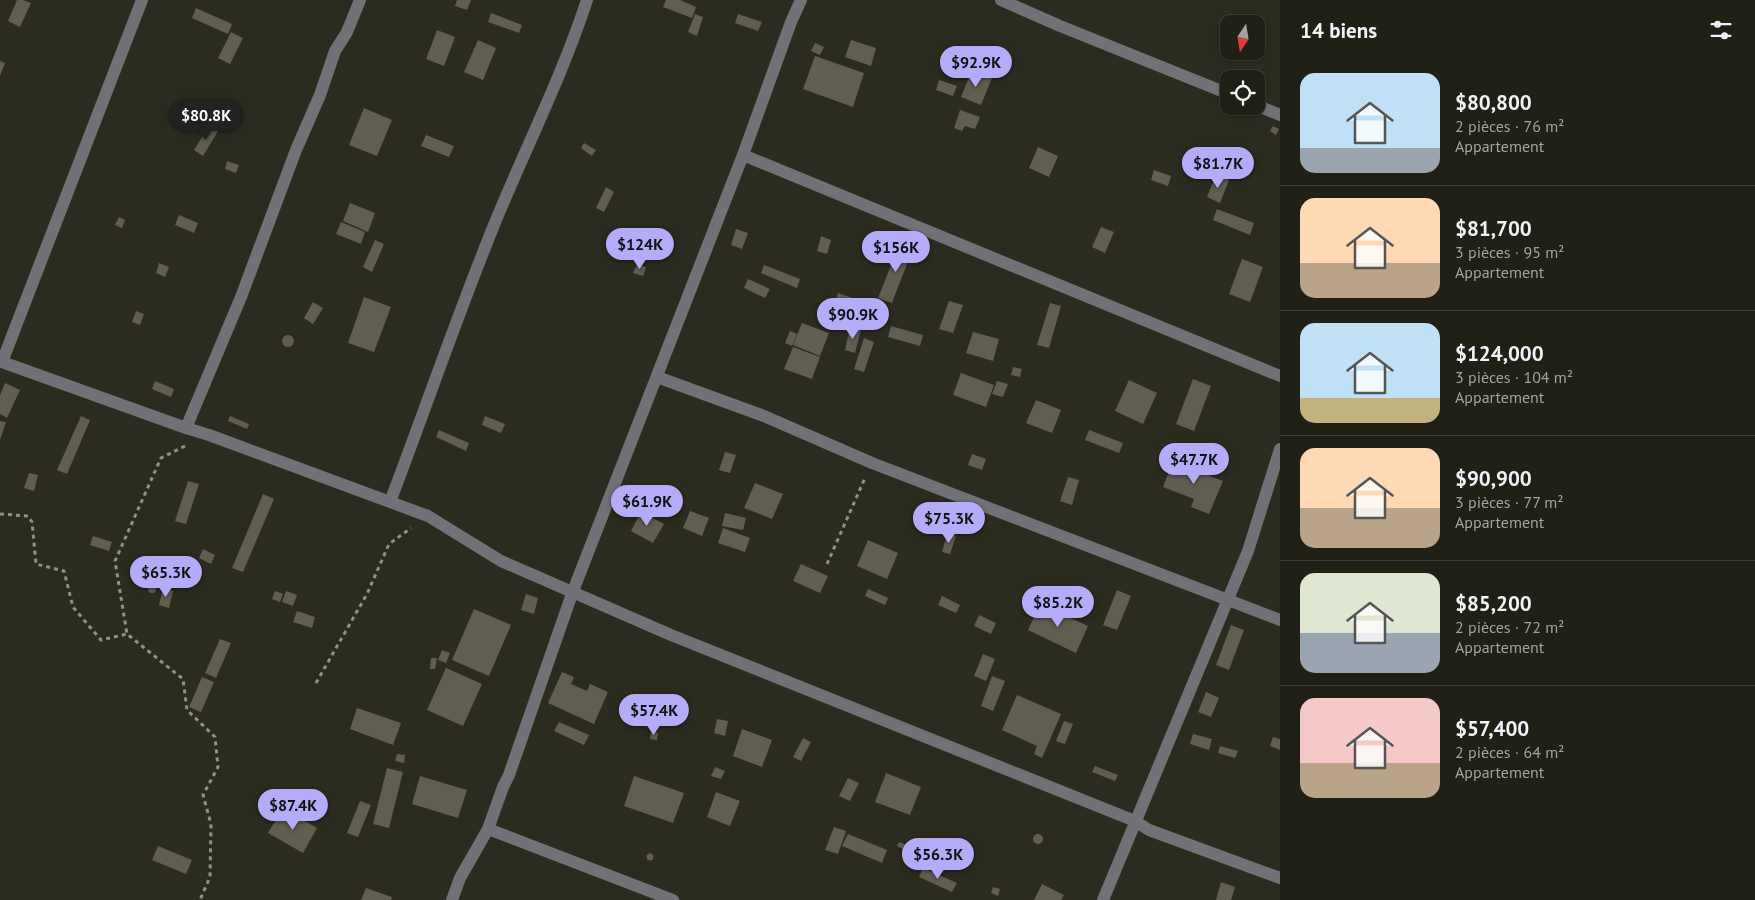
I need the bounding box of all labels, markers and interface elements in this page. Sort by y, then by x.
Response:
north arrow [1220,15,1265,60]
map controls [1220,15,1265,115]
icon: filters [1707,16,1735,44]
text: 14 biens [1300,17,1377,44]
pin: $92.9K [935,46,1017,88]
text: $92.9K [951,52,1001,72]
button: locate [1220,70,1265,115]
text: $80,800 [1455,89,1532,116]
icon: home [1340,93,1400,153]
pin: $80.8K [165,98,247,141]
text: $80.8K [181,105,231,125]
text: 2 pièces · 76 m² [1455,116,1564,136]
text: Appartement [1455,136,1544,156]
pin: $81.7K [1177,146,1259,189]
text: $81.7K [1193,153,1243,173]
text: $81,700 [1455,215,1532,242]
icon: home [1340,218,1400,278]
pin: $124K [605,228,675,270]
pin: $156K [861,230,931,273]
text: $124K [617,234,663,254]
text: $156K [873,237,919,257]
text: 3 pièces · 95 m² [1455,242,1564,262]
text: Appartement [1455,262,1544,282]
pin: $90.9K [812,298,894,340]
text: $90.9K [828,304,878,324]
text: $124,000 [1455,340,1544,367]
icon: home [1340,343,1400,403]
text: 3 pièces · 104 m² [1455,367,1573,387]
text: Appartement [1455,387,1544,407]
pin: $47.7K [1153,442,1235,485]
text: $47.7K [1170,449,1218,469]
text: $90,900 [1455,465,1532,492]
icon: home [1340,468,1400,528]
pin: $61.9K [606,484,688,527]
text: $61.9K [622,491,672,511]
text: 3 pièces · 77 m² [1455,492,1564,512]
pin: $75.3K [908,502,990,544]
text: $75.3K [924,508,974,528]
text: Appartement [1455,512,1544,532]
pin: $65.3K [125,556,207,598]
text: $65.3K [141,562,191,582]
pin: $85.2K [1017,586,1099,628]
text: $85,200 [1455,590,1532,617]
text: $85.2K [1033,592,1083,612]
icon: home [1340,593,1400,653]
text: 2 pièces · 72 m² [1455,617,1564,637]
text: Appartement [1455,637,1544,657]
pin: $57.4K [613,694,695,736]
text: $57.4K [630,700,678,720]
text: $57,400 [1455,715,1529,742]
icon: home [1340,718,1400,778]
text: 2 pièces · 64 m² [1455,742,1564,762]
text: Appartement [1455,762,1544,782]
pin: $87.4K [252,788,334,831]
text: $87.4K [269,795,317,815]
pin: $56.3K [897,838,979,880]
text: $56.3K [913,844,963,864]

